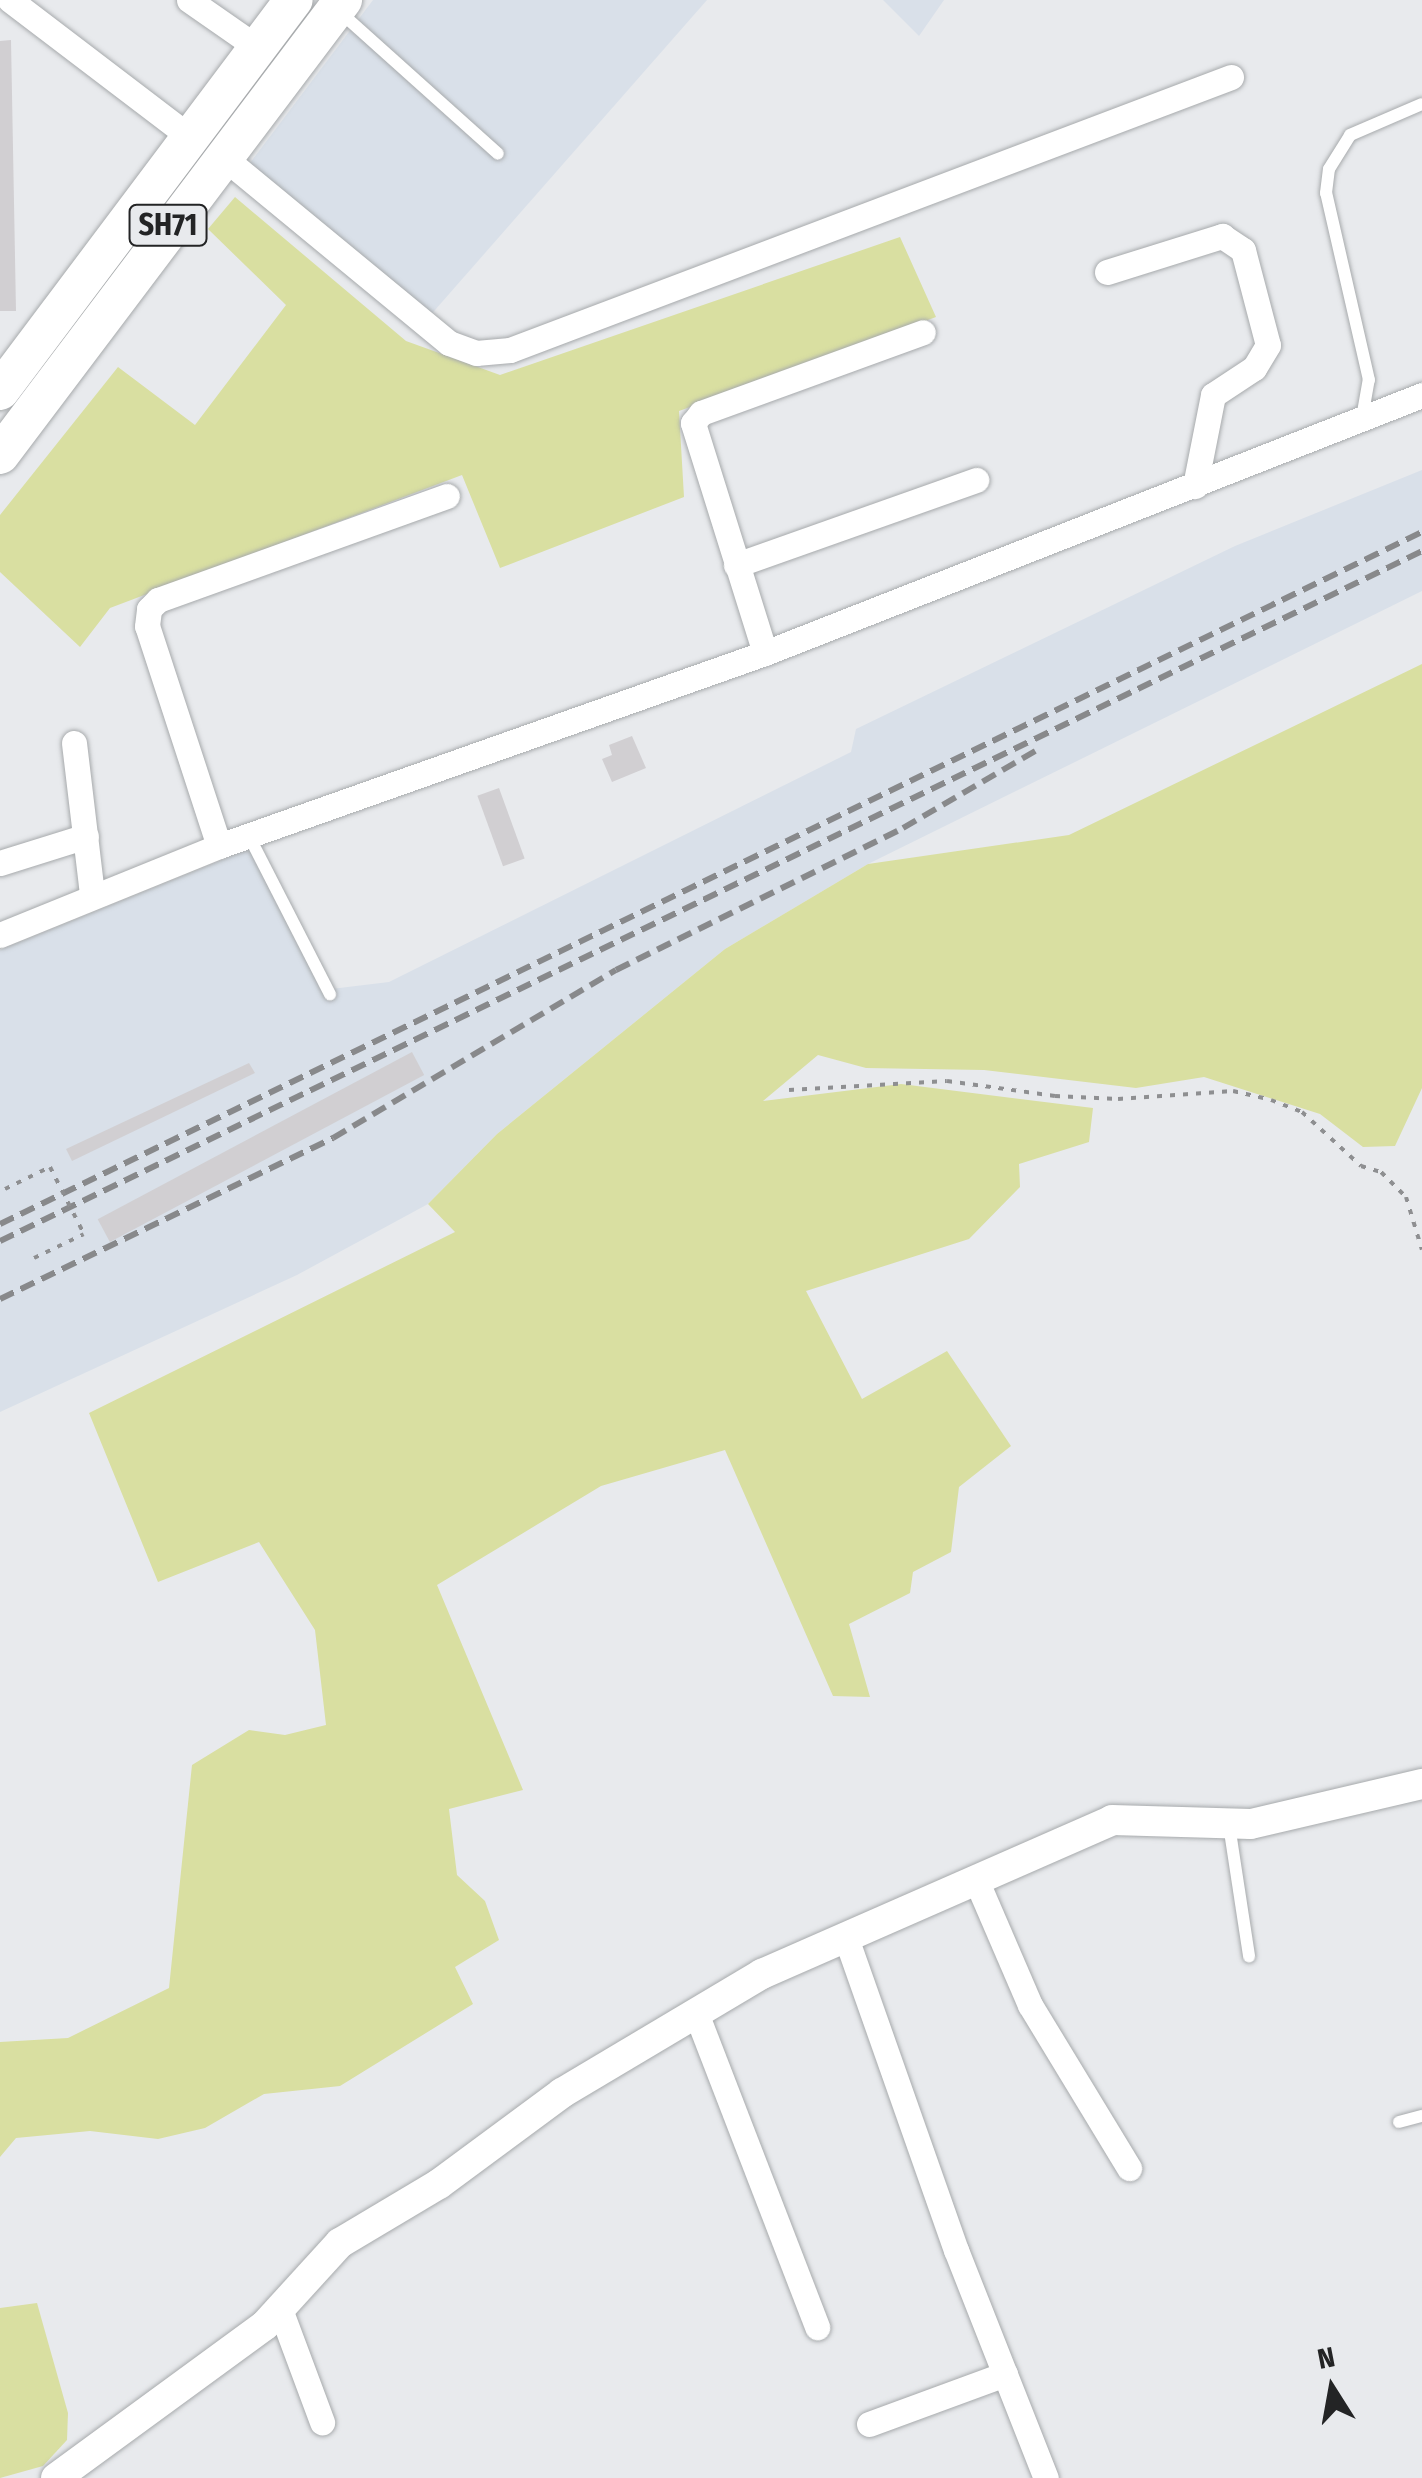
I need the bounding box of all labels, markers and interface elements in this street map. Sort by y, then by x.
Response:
road number: SH71 [128,200,208,250]
north arrow [1282,2338,1382,2438]
text: N [1315,2340,1338,2376]

